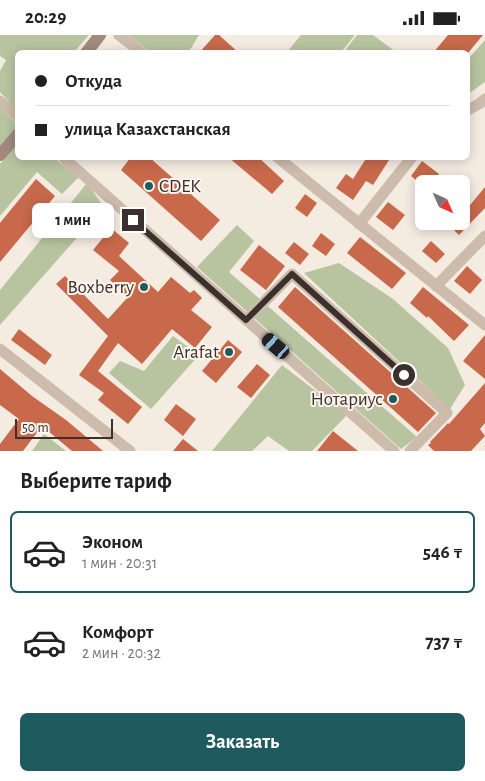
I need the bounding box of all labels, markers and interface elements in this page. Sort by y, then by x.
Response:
text: 20:29 [25,8,66,27]
text: Откуда [65,72,122,91]
text: улица Казахстанская [65,120,231,139]
north arrow [415,175,470,230]
map controls [415,175,470,230]
place label: CDEK [159,177,201,196]
marker: CDEK [143,180,155,192]
callout: 1 мин [33,203,116,237]
route end [122,209,144,231]
text: 1 мин [55,212,91,228]
place label: Boxberry [68,278,134,297]
marker: Boxberry [138,281,150,293]
car [259,330,292,362]
place label: Arafat [173,343,219,362]
marker: Arafat [223,346,235,358]
route start [393,364,415,386]
place label: Нотариус [311,390,383,409]
marker: Нотариус [387,393,399,405]
scale bar [15,416,112,439]
text: 50 m [22,421,49,435]
text: Выберите тариф [20,470,172,492]
icon: car [22,530,67,575]
text: Эконом [82,533,143,552]
text: 546 ₸ [423,543,463,562]
text: 1 мин · 20:31 [82,555,157,571]
icon: car [22,620,67,665]
text: Комфорт [82,623,153,642]
text: 737 ₸ [425,633,463,652]
text: 2 мин · 20:32 [82,645,161,661]
button: Заказать [20,713,465,771]

